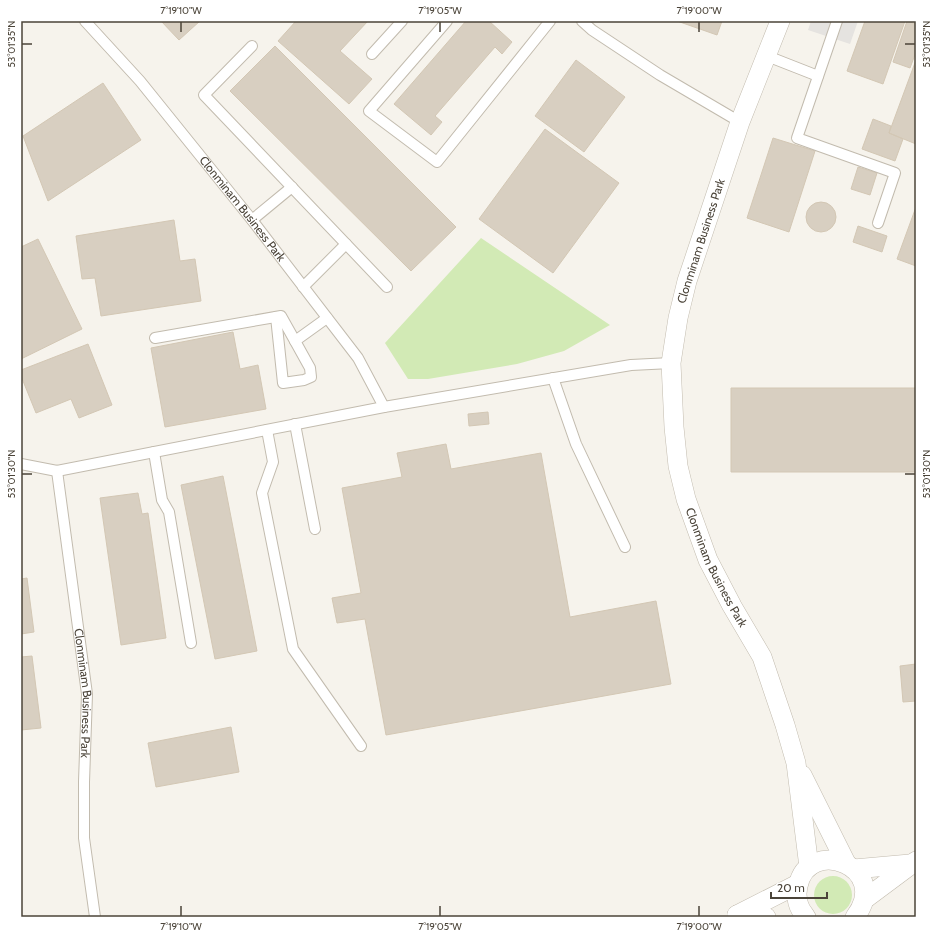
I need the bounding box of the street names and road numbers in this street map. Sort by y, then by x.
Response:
street label: Clonminam Business Park [196,153,289,265]
street label: Clonminam Business Park [673,176,728,305]
street label: Clonminam Business Park [683,505,751,630]
street label: Clonminam Business Park [71,627,95,759]

